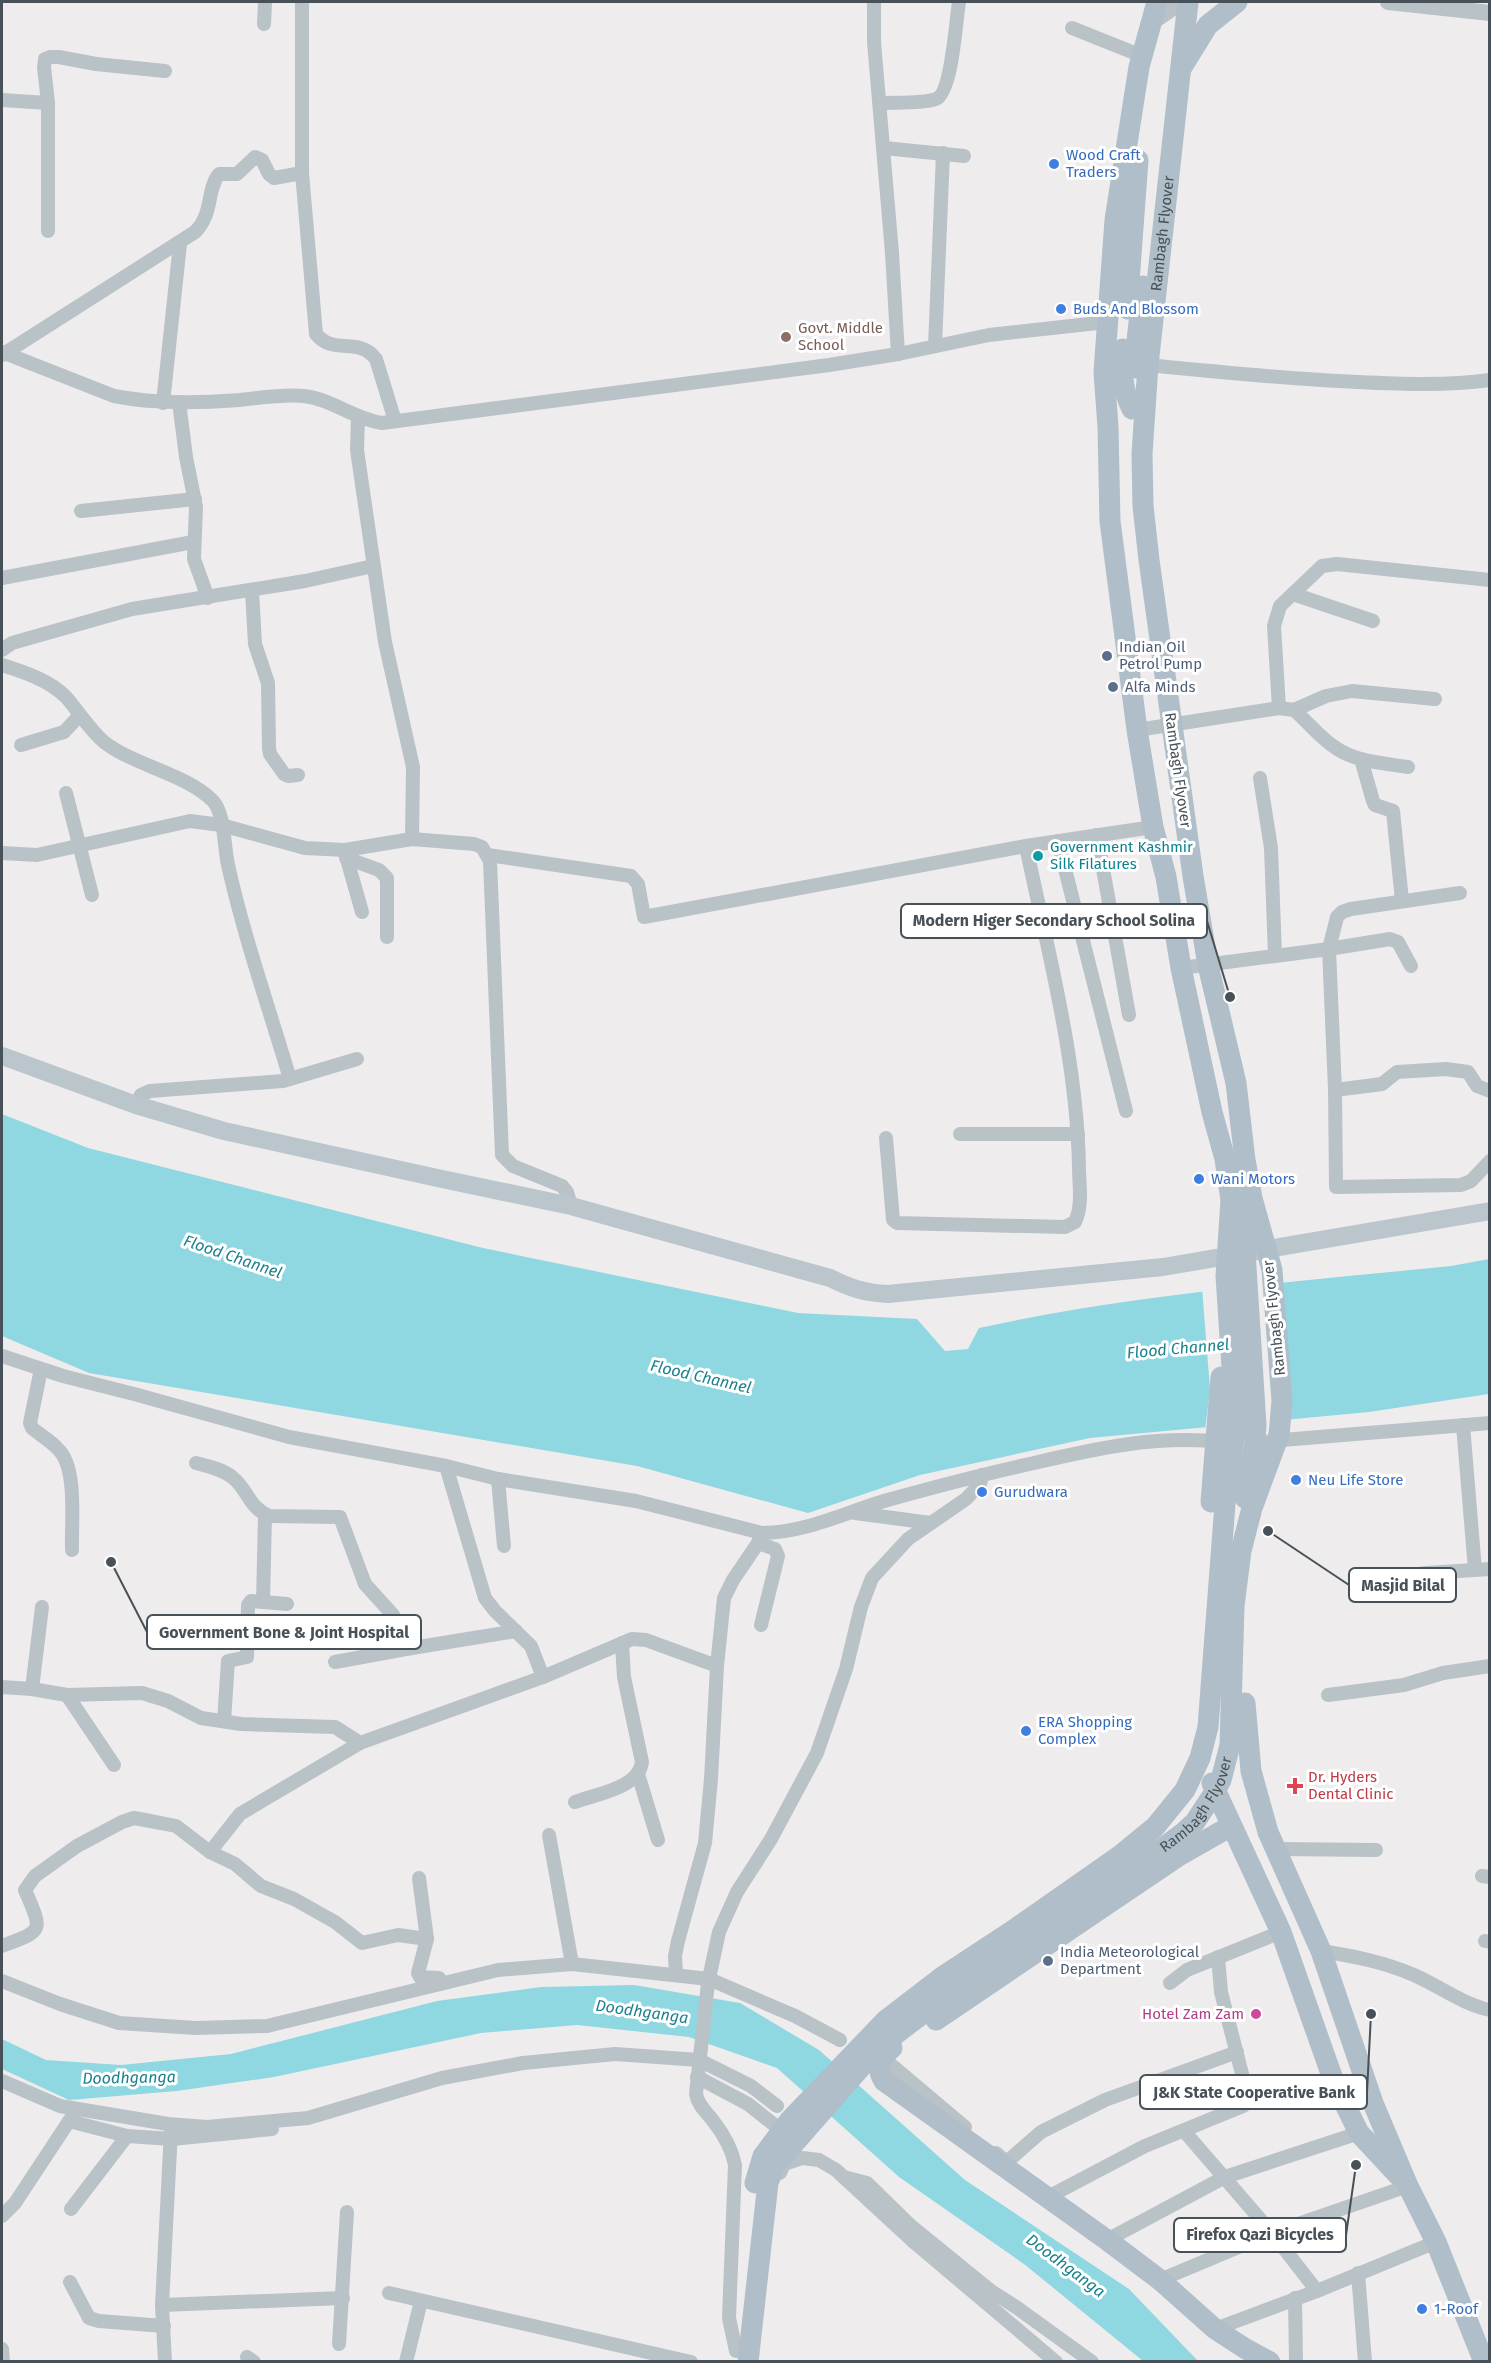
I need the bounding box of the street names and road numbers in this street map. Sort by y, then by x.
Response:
street label: Rambagh Flyover [1147,175,1178,292]
street label: Rambagh Flyover [1161,711,1195,829]
street label: Rambagh Flyover [1259,1259,1289,1377]
street label: Rambagh Flyover [1156,1755,1236,1856]

